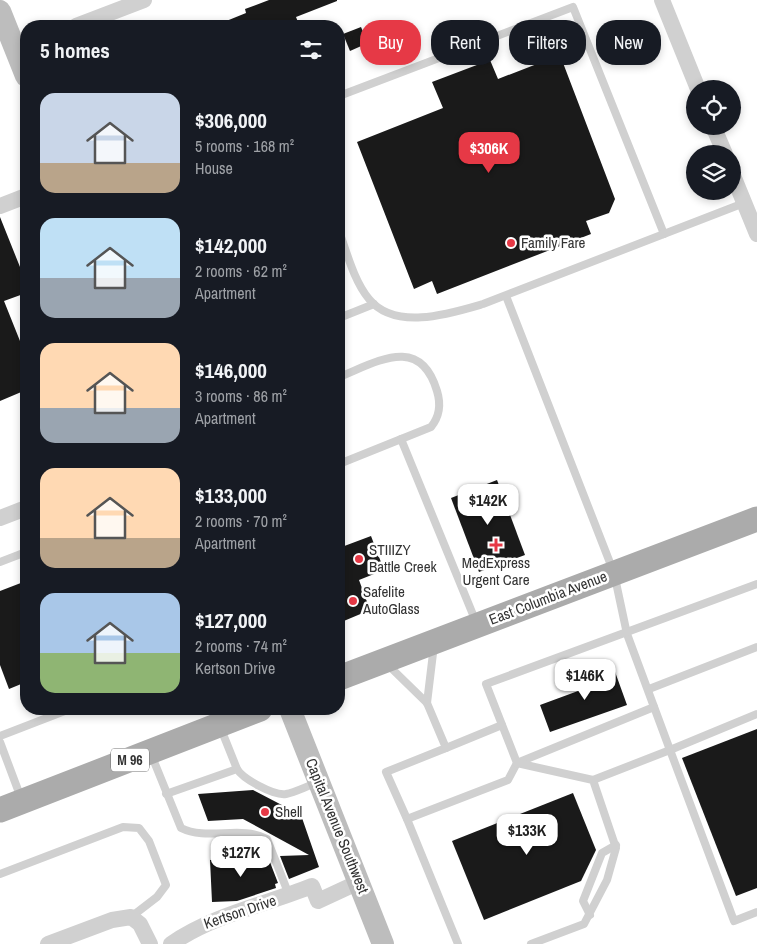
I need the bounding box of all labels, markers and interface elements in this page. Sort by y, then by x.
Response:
chip: Buy [360,20,421,65]
chip: Rent [431,20,499,65]
chip: Filters [509,20,586,65]
chip: New [596,20,661,65]
text: 5 homes [40,36,110,65]
icon: filters [297,36,325,64]
map controls [686,80,741,200]
button: locate [686,80,741,135]
text: $306,000 [195,106,267,135]
icon: home [80,113,140,173]
pin: $306K [454,132,524,174]
text: 5 rooms · 168 m² [195,135,294,157]
text: $306K [470,137,508,159]
button: layers [686,145,741,200]
text: House [195,157,233,179]
text: $142,000 [195,231,267,260]
place label: Family Fare [521,232,586,253]
marker: Family Fare [505,237,517,249]
icon: home [80,238,140,298]
text: 2 rooms · 62 m² [195,260,287,282]
text: Apartment [195,282,256,304]
text: $146,000 [195,356,267,385]
icon: home [80,363,140,423]
text: 3 rooms · 86 m² [195,385,287,407]
text: Apartment [195,407,256,429]
text: $133,000 [195,481,267,510]
pin: $142K [453,484,523,526]
icon: home [80,488,140,548]
text: $142K [469,489,507,511]
text: 2 rooms · 70 m² [195,510,287,532]
text: Apartment [195,532,256,554]
marker: MedExpress Urgent Care [489,538,503,552]
place label: STIIIZY Battle Creek [369,539,438,577]
place label: MedExpress Urgent Care [462,552,530,590]
marker: STIIIZY Battle Creek [353,553,365,565]
street label: East Columbia Avenue [486,565,610,630]
place label: Safelite AutoGlass [362,581,420,619]
marker: Safelite AutoGlass [347,595,359,607]
text: $127,000 [195,606,267,635]
icon: home [80,613,140,673]
text: 2 rooms · 74 m² [195,635,287,657]
text: Kertson Drive [195,657,275,679]
pin: $146K [550,658,620,701]
text: $146K [566,664,604,686]
road number: M 96 [111,748,149,772]
street label: Capital Avenue Southwest [301,755,374,897]
place label: Shell [275,801,302,822]
marker: Shell [259,806,271,818]
pin: $133K [492,814,562,856]
text: $133K [508,819,546,841]
pin: $127K [206,836,276,878]
text: $127K [222,841,260,863]
street label: Kertson Drive [201,889,279,934]

